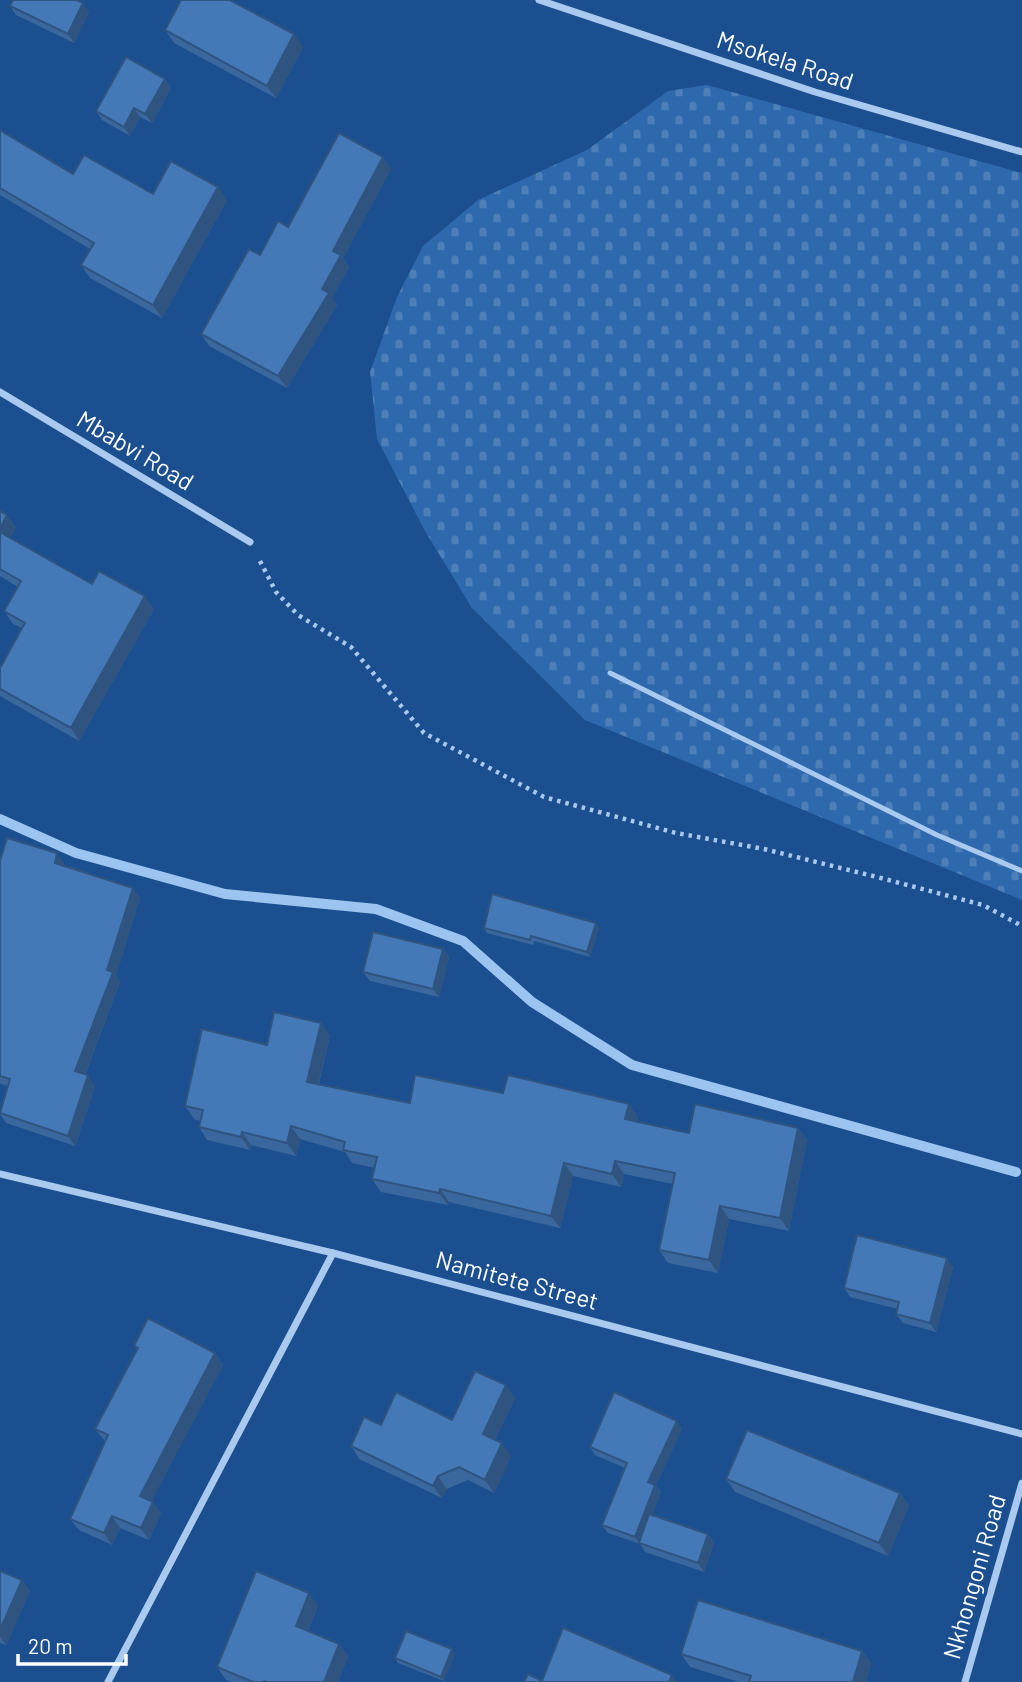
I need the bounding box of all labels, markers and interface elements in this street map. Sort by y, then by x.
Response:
street label: Msokela Road [714,24,857,95]
street label: Mbabvi Road [72,404,199,496]
street label: Namitete Street [433,1244,602,1315]
street label: Nkhongoni Road [936,1491,1011,1662]
scale bar [18,1622,126,1666]
text: 20 m [28,1633,73,1658]

